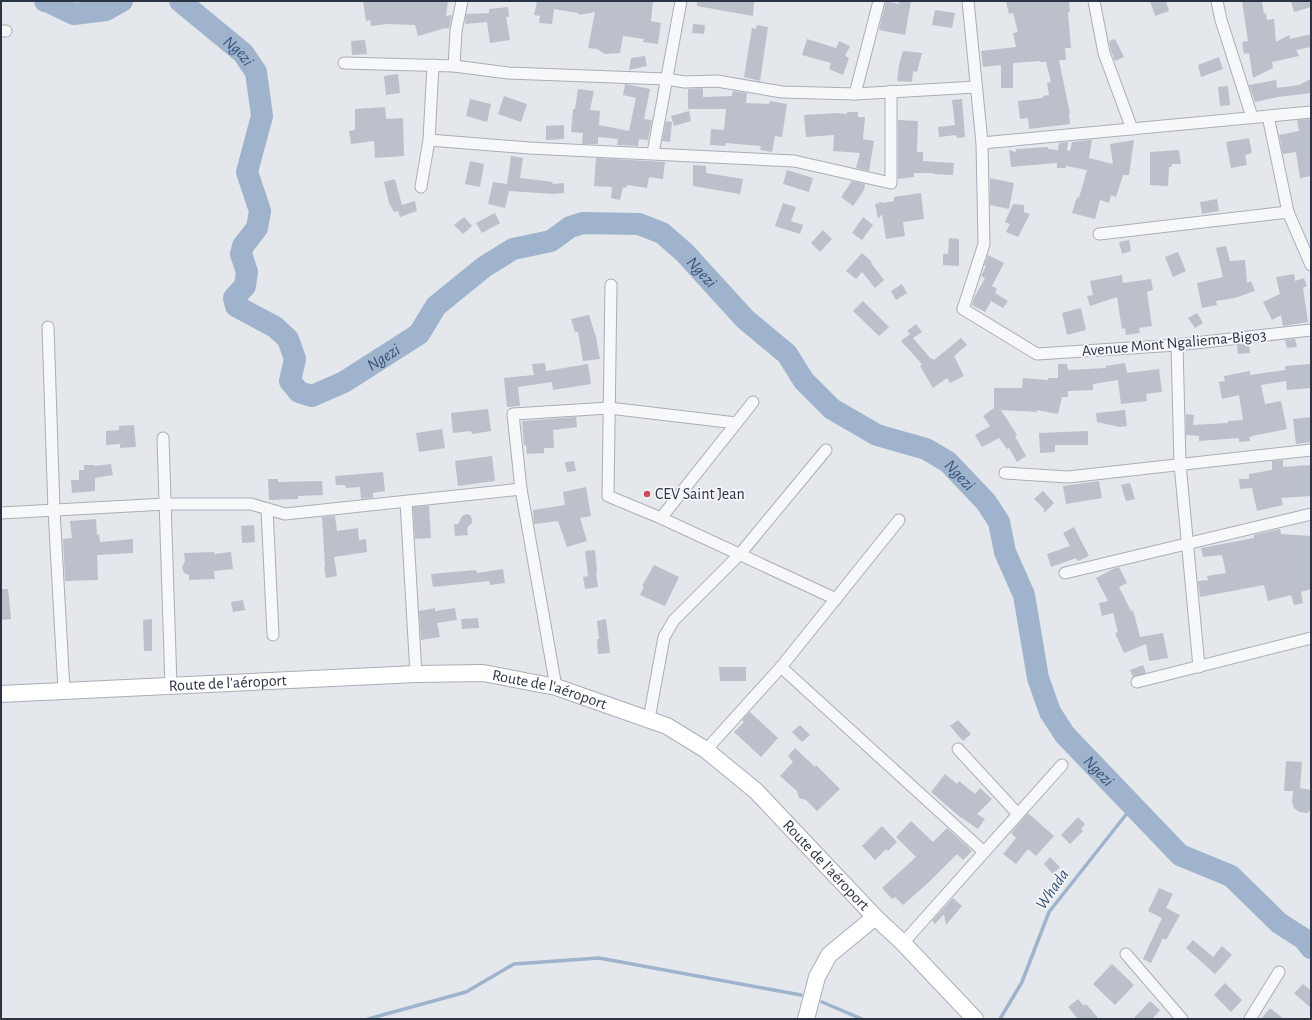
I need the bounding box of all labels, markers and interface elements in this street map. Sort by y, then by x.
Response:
water label: Ngezi [220,32,257,69]
water label: Ngezi [684,253,720,291]
street label: Avenue Mont Ngaliema-Bigo3 [1081,327,1267,359]
water label: Ngezi [364,340,403,374]
water label: Ngezi [942,456,979,494]
place label: CEV Saint Jean [655,486,745,502]
marker: CEV Saint Jean [642,489,652,499]
street label: Route de l'aéroport [491,667,609,712]
street label: Route de l'aéroport [168,672,287,694]
water label: Ngezi [1081,752,1118,789]
street label: Route de l'aéroport [780,817,872,914]
water label: Whada [1032,866,1072,912]

